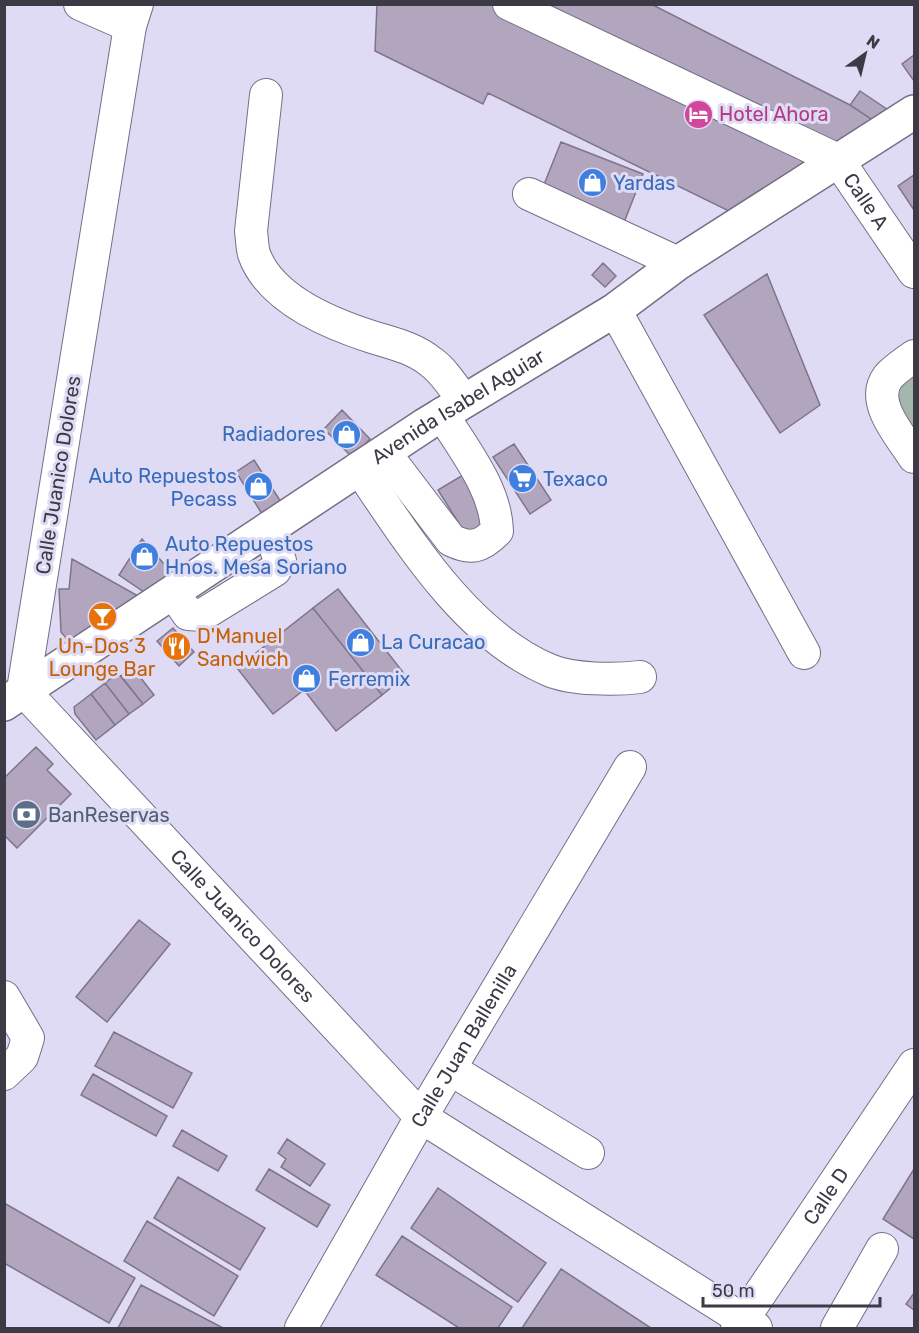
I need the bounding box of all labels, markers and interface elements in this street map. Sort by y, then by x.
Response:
north arrow [835,24,895,84]
text: N [863,31,883,53]
hotel icon: Hotel Ahora [682,98,714,130]
place label: Hotel Ahora [719,102,828,126]
shop icon: Yardas [576,167,608,199]
street label: Calle A [838,168,894,234]
place label: Yardas [613,171,676,195]
street label: Avenida Isabel Aguiar [367,343,549,469]
street label: Calle Juanico Dolores [30,374,86,576]
shop icon: Radiadores [331,418,363,450]
place label: Radiadores [222,422,326,446]
supermarket icon: Texaco [506,463,538,495]
place label: Auto Repuestos Pecass [88,464,237,511]
place label: Texaco [543,467,608,491]
shop icon: Auto Repuestos Pecass [242,471,274,503]
place label: Auto Repuestos Hnos. Mesa Soriano [165,532,347,579]
shop icon: Auto Repuestos Hnos. Mesa Soriano [128,540,160,572]
bar icon: Un-Dos 3 Lounge Bar [86,600,118,632]
place label: D'Manuel Sandwich [197,624,289,671]
shop icon: La Curacao [344,626,376,658]
place label: La Curacao [381,630,486,654]
restaurant icon: D'Manuel Sandwich [160,631,192,663]
place label: Un-Dos 3 Lounge Bar [49,634,156,681]
shop icon: Ferremix [291,663,323,695]
place label: Ferremix [328,667,410,691]
bank icon: BanReservas [11,799,43,831]
place label: BanReservas [48,803,170,827]
street label: Calle Juanico Dolores [166,844,320,1007]
street label: Calle Juan Ballenilla [406,959,522,1131]
street label: Calle D [798,1163,854,1229]
scale bar [703,1270,880,1308]
text: 50 m [712,1280,755,1302]

